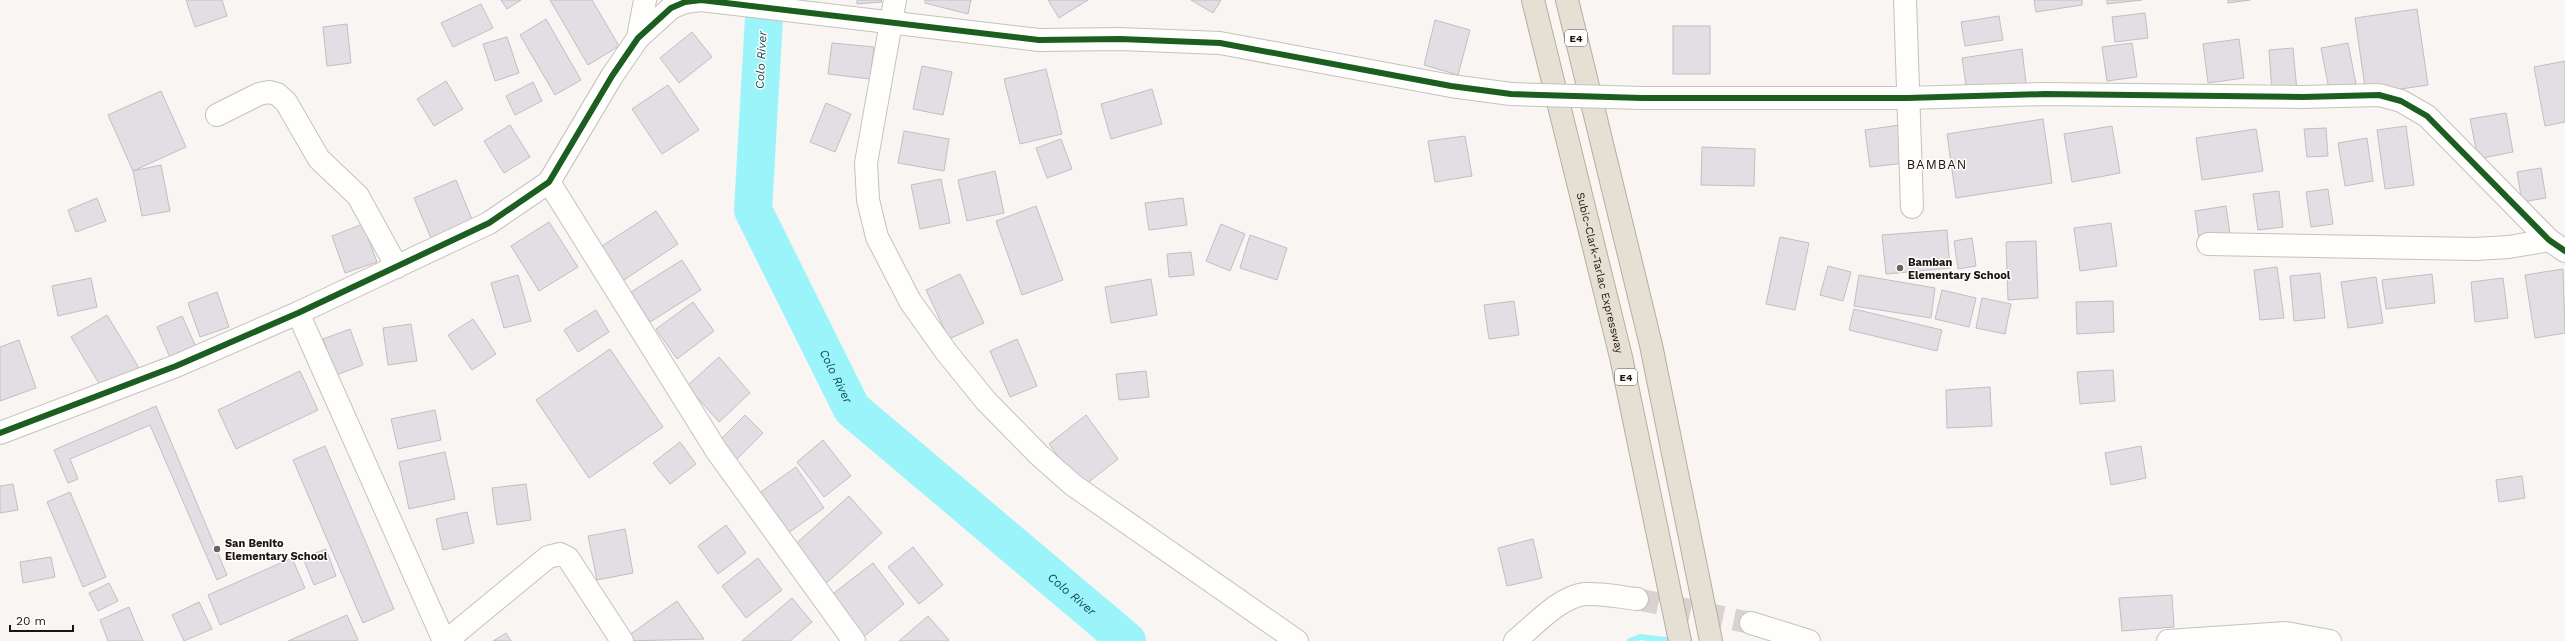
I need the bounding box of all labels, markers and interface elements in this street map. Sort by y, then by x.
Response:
water label: Colo River [752,29,770,89]
road number: E4 [1565,30,1587,46]
district label: BAMBAN [1907,157,1967,172]
street label: Subic-Clark-Tarlac Expressway [1574,191,1626,355]
place label: Bamban Elementary School [1908,256,2011,282]
marker: Bamban Elementary School [1895,263,1905,273]
water label: Colo River [816,347,856,407]
road number: E4 [1615,369,1637,385]
place label: San Benito Elementary School [225,537,328,563]
marker: San Benito Elementary School [212,544,222,554]
water label: Colo River [1045,570,1099,619]
scale bar [10,607,73,633]
text: 20 m [16,614,46,628]

